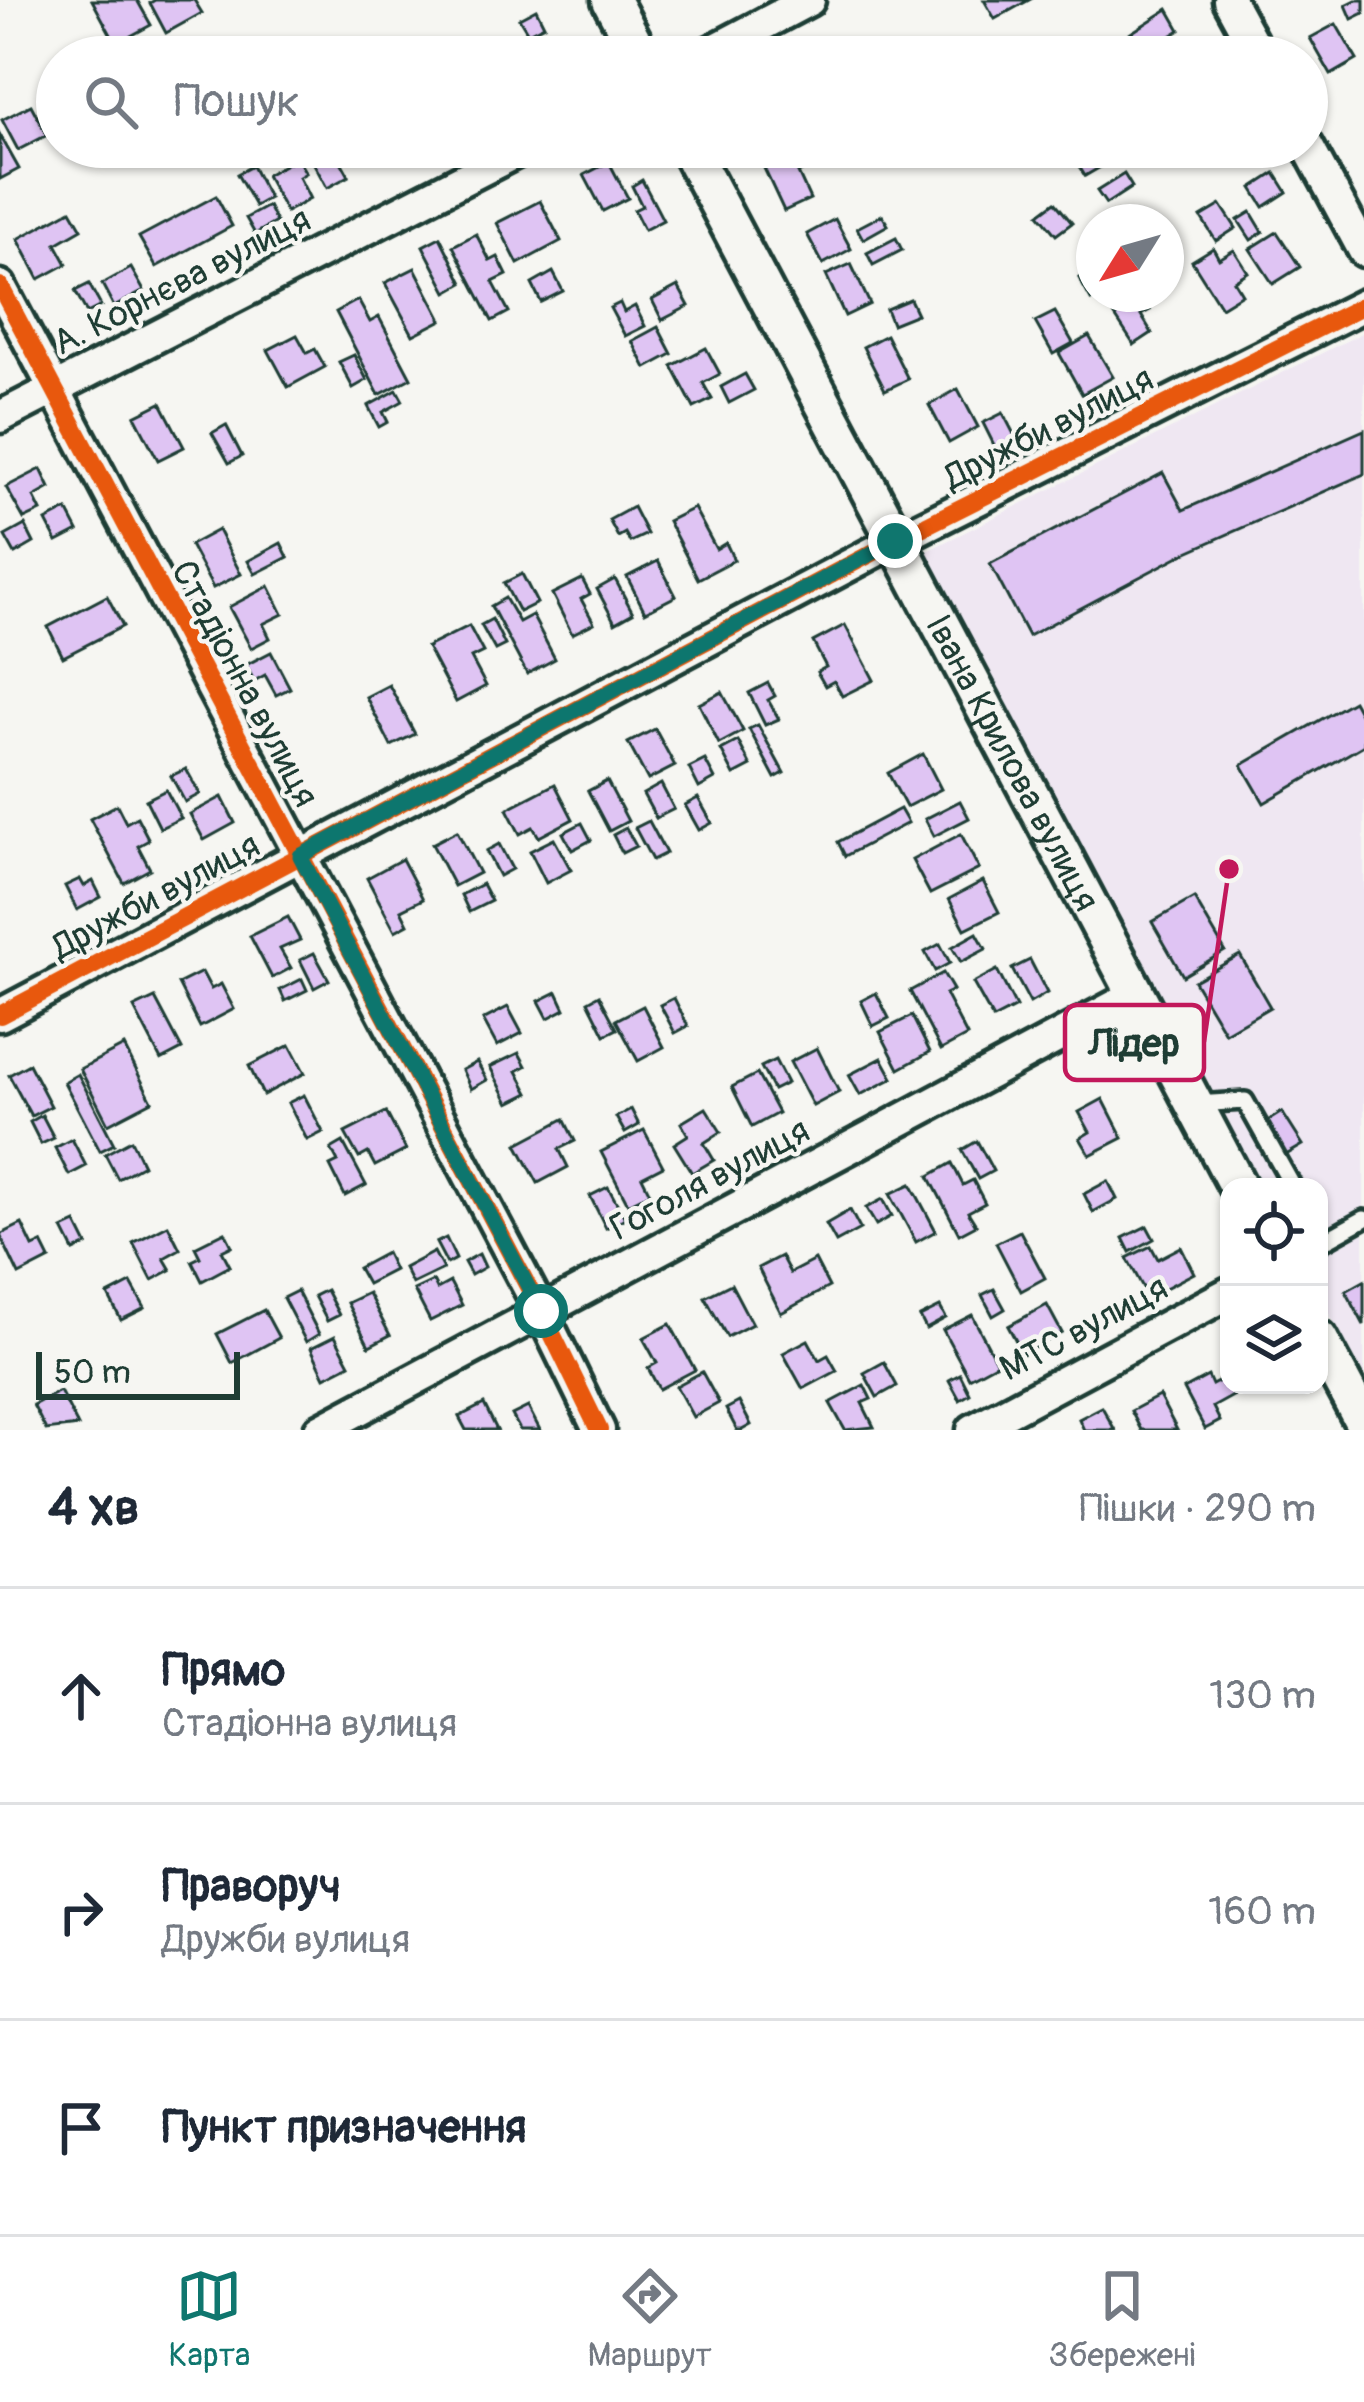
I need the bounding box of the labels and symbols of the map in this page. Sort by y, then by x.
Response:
street label: А. Корнєва вулиця [45,197,318,366]
north arrow [1076,204,1184,312]
street label: Дружби вулиця [935,356,1161,501]
route end [868,514,922,568]
street label: Стадіонна вулиця [161,553,328,814]
street label: Івана Крилова вулиця [915,607,1109,919]
street label: Дружби вулиця [42,823,267,971]
callout: Лідер [1065,1005,1204,1080]
text: Лідер [1087,1019,1180,1068]
street label: Гоголя вулиця [602,1108,817,1251]
street label: МТС вулиця [992,1265,1175,1391]
route start [514,1284,568,1338]
scale bar [36,1346,240,1399]

